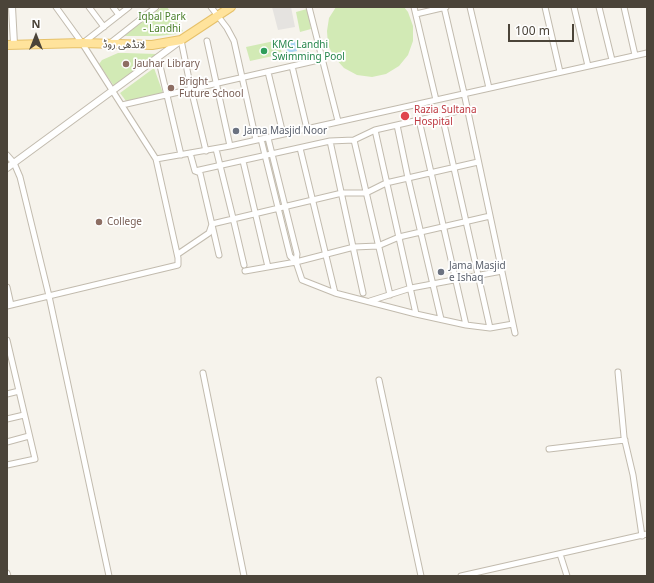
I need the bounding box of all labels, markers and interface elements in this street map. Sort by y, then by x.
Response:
park label: Iqbal Park - Landhi [138,11,186,34]
north arrow [16,16,56,56]
text: N [32,16,40,31]
scale bar [510,16,576,42]
text: 100 m [515,22,550,39]
street label: لانڈھی روڈ [103,39,145,51]
place label: KMC Landhi Swimming Pool [272,39,345,62]
marker: KMC Landhi Swimming Pool [259,46,269,56]
place label: Jauhar Library [134,58,200,70]
marker: Jauhar Library [121,59,131,69]
place label: Bright Future School [179,76,243,100]
marker: Bright Future School [166,83,176,93]
place label: Razia Sultana Hospital [414,104,477,128]
marker: Razia Sultana Hospital [399,110,411,122]
place label: Jama Masjid Noor [244,125,327,137]
marker: Jama Masjid Noor [231,126,241,136]
place label: College [107,216,142,228]
marker: College [94,217,104,227]
place label: Jama Masjid e Ishaq [449,260,506,284]
marker: Jama Masjid e Ishaq [436,267,446,277]

